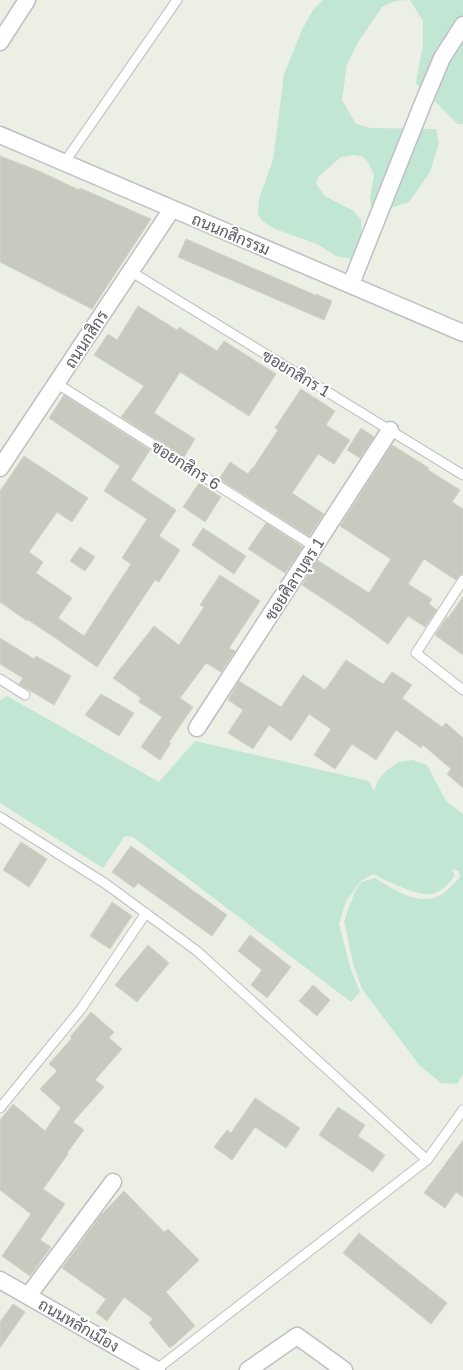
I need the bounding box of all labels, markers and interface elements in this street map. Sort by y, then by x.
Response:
street label: ถนนกสิกรรม [189,209,273,259]
street label: ถนนกสิกร [60,306,112,372]
street label: ซอยกสิกร 1 [258,345,334,401]
street label: ซอยกสิกร 6 [148,436,224,494]
street label: ซอยศิลาบุตร 1 [260,534,330,625]
street label: ถนนหลักเมือง [35,1294,123,1356]

